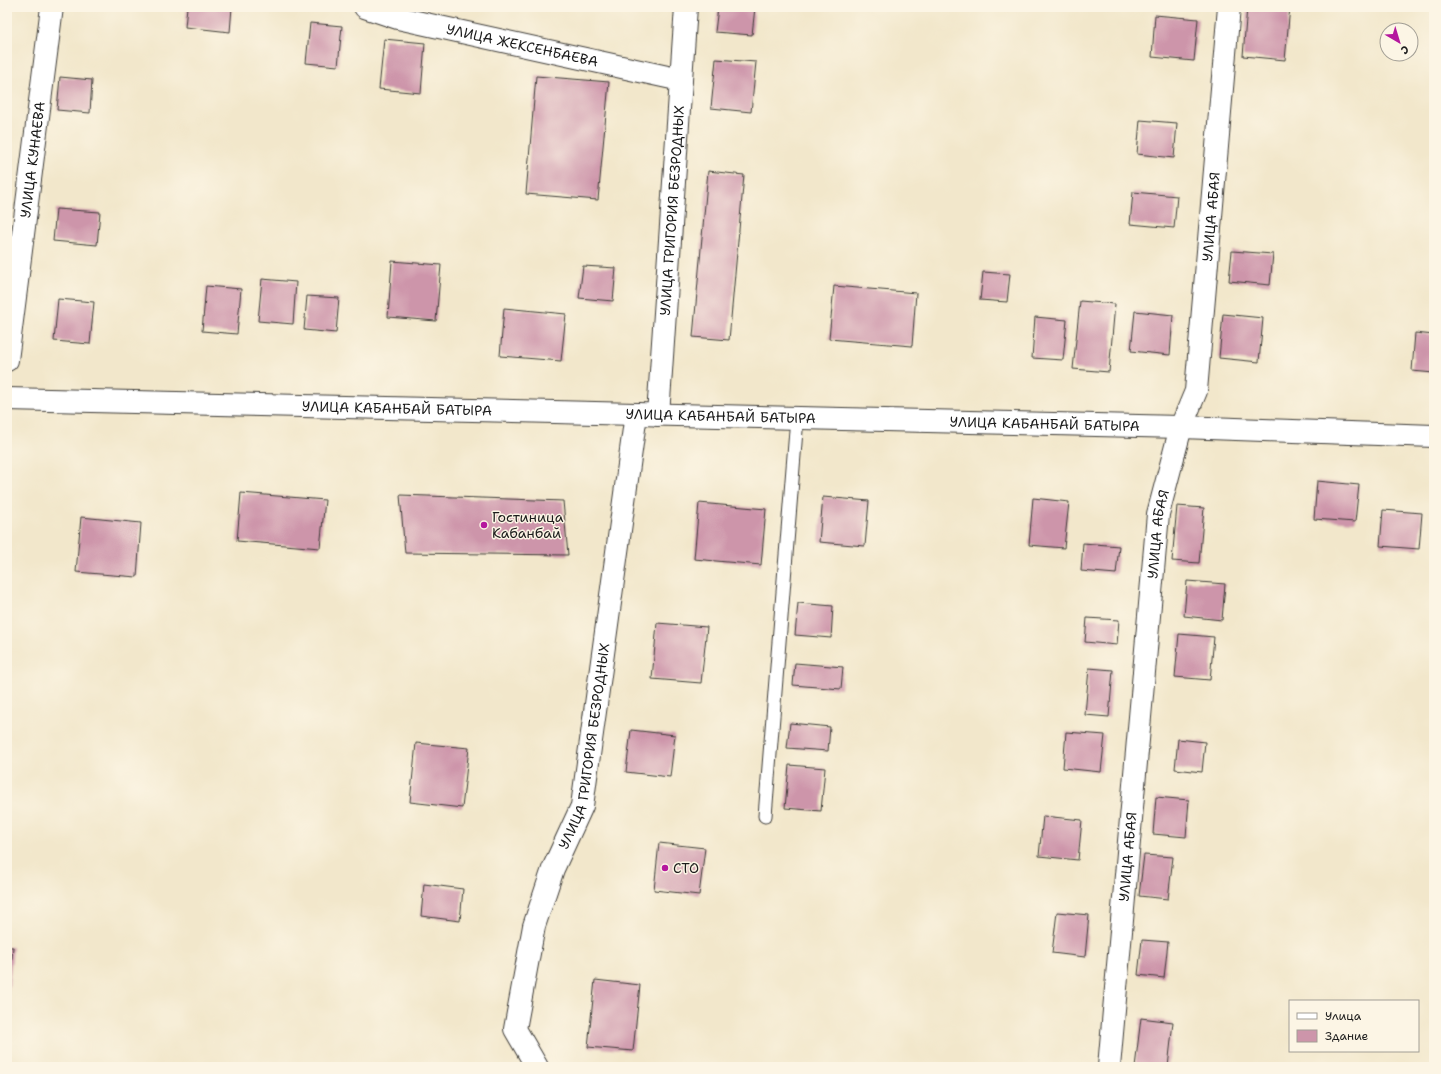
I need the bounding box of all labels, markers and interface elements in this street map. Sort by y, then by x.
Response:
street label: УЛИЦА ЖЕКСЕНБАЕВА [445,20,600,71]
north arrow [1379,22,1419,62]
text: С [1397,41,1412,58]
street label: УЛИЦА КУНАЕВА [16,100,49,219]
street label: УЛИЦА ГРИГОРИЯ БЕЗРОДНЫХ [656,105,688,316]
street label: УЛИЦА АБАЯ [1198,171,1224,262]
street label: УЛИЦА КАБАНБАЙ БАТЫРА [302,397,492,420]
street label: УЛИЦА КАБАНБАЙ БАТЫРА [626,405,816,427]
street label: УЛИЦА КАБАНБАЙ БАТЫРА [949,412,1140,435]
street label: УЛИЦА АБАЯ [1143,488,1173,580]
place label: Гостиница Кабанбай [492,508,564,542]
marker: Гостиница Кабанбай [479,520,489,530]
street label: УЛИЦА ГРИГОРИЯ БЕЗРОДНЫХ [554,642,613,852]
street label: УЛИЦА АБАЯ [1115,811,1141,902]
place label: СТО [673,859,699,877]
marker: СТО [660,863,670,873]
legend [1289,1000,1419,1052]
text: Улица [1325,1008,1362,1024]
text: Здание [1325,1028,1369,1044]

